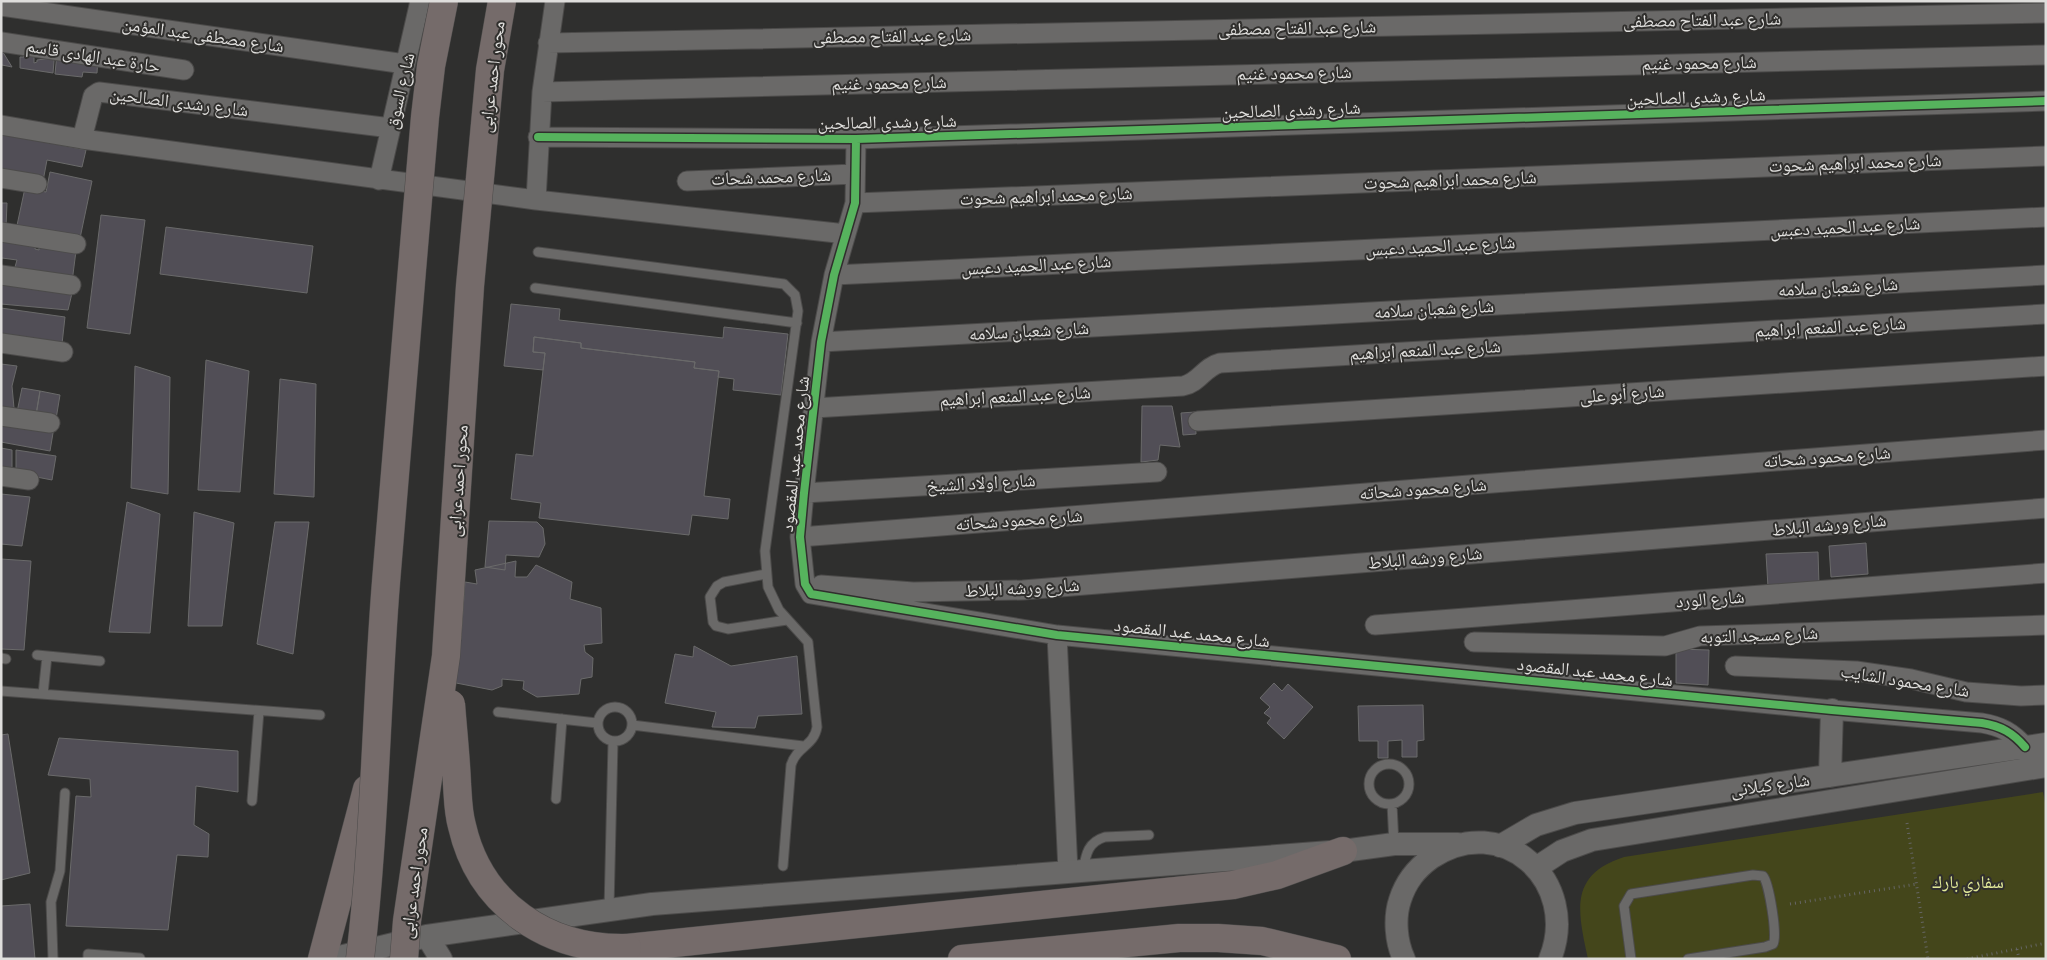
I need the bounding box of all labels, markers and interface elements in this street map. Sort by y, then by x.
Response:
street label: شارع عبد الفتاح مصطفى [1623,7,1781,34]
street label: شارع مصطفى عبد المؤمن [120,12,286,59]
street label: شارع عبد الفتاح مصطفى [1218,15,1376,42]
street label: محور احمد عرابى [473,20,512,134]
street label: شارع عبد الفتاح مصطفى [813,23,971,50]
street label: حارة عبد الهادى قاسم [24,34,162,79]
street label: شارع السوق [380,50,421,132]
street label: شارع محمود غنيم [1641,50,1757,77]
street label: شارع محمود غنيم [1236,60,1352,87]
street label: شارع محمود غنيم [831,70,947,97]
street label: شارع رشدى الصالحين [108,82,250,123]
street label: شارع رشدى الصالحين [1626,83,1766,112]
street label: شارع رشدى الصالحين [1221,96,1361,125]
street label: شارع رشدى الصالحين [817,109,957,136]
street label: شارع محمد ابراهيم شحوت [1768,148,1942,179]
street label: شارع محمد شحات [711,163,831,192]
street label: شارع محمد ابراهيم شحوت [1363,165,1537,196]
street label: شارع محمد ابراهيم شحوت [959,181,1133,212]
street label: شارع عبد الحميد دعبس [1769,211,1921,244]
street label: شارع عبد الحميد دعبس [1364,230,1516,263]
street label: شارع عبد الحميد دعبس [960,249,1112,282]
street label: شارع شعبان سلامه [1777,272,1899,303]
street label: شارع شعبان سلامه [1373,294,1495,325]
street label: شارع عبد المنعم ابراهيم [1754,311,1906,344]
street label: شارع شعبان سلامه [968,316,1090,347]
street label: شارع عبد المنعم ابراهيم [1349,334,1501,367]
street label: شارع محمد عبد المقصود [775,375,816,533]
street label: شارع أبو على [1579,379,1665,410]
street label: شارع عبد المنعم ابراهيم [939,380,1091,413]
street label: محور احمد عرابى [442,424,475,538]
street label: شارع محمود شحاته [1763,441,1892,474]
street label: شارع اولاد الشيخ [926,468,1036,499]
street label: شارع محمود شحاته [1359,473,1488,506]
street label: شارع محمود شحاته [955,504,1084,537]
street label: شارع ورشه البلاط [1771,508,1887,543]
street label: شارع ورشه البلاط [1367,541,1483,576]
street label: شارع ورشه البلاط [964,573,1080,604]
street label: شارع الورد [1675,585,1745,614]
street label: شارع محمد عبد المقصود [1113,613,1271,654]
street label: شارع مسجد التوبه [1700,621,1819,650]
street label: شارع محمد عبد المقصود [1516,652,1674,693]
street label: شارع محمود الشايب [1839,659,1971,704]
street label: شارع كيلانى [1729,768,1811,803]
street label: محور احمد عرابى [394,826,435,940]
park label: سفاري بارك [1932,870,2004,897]

